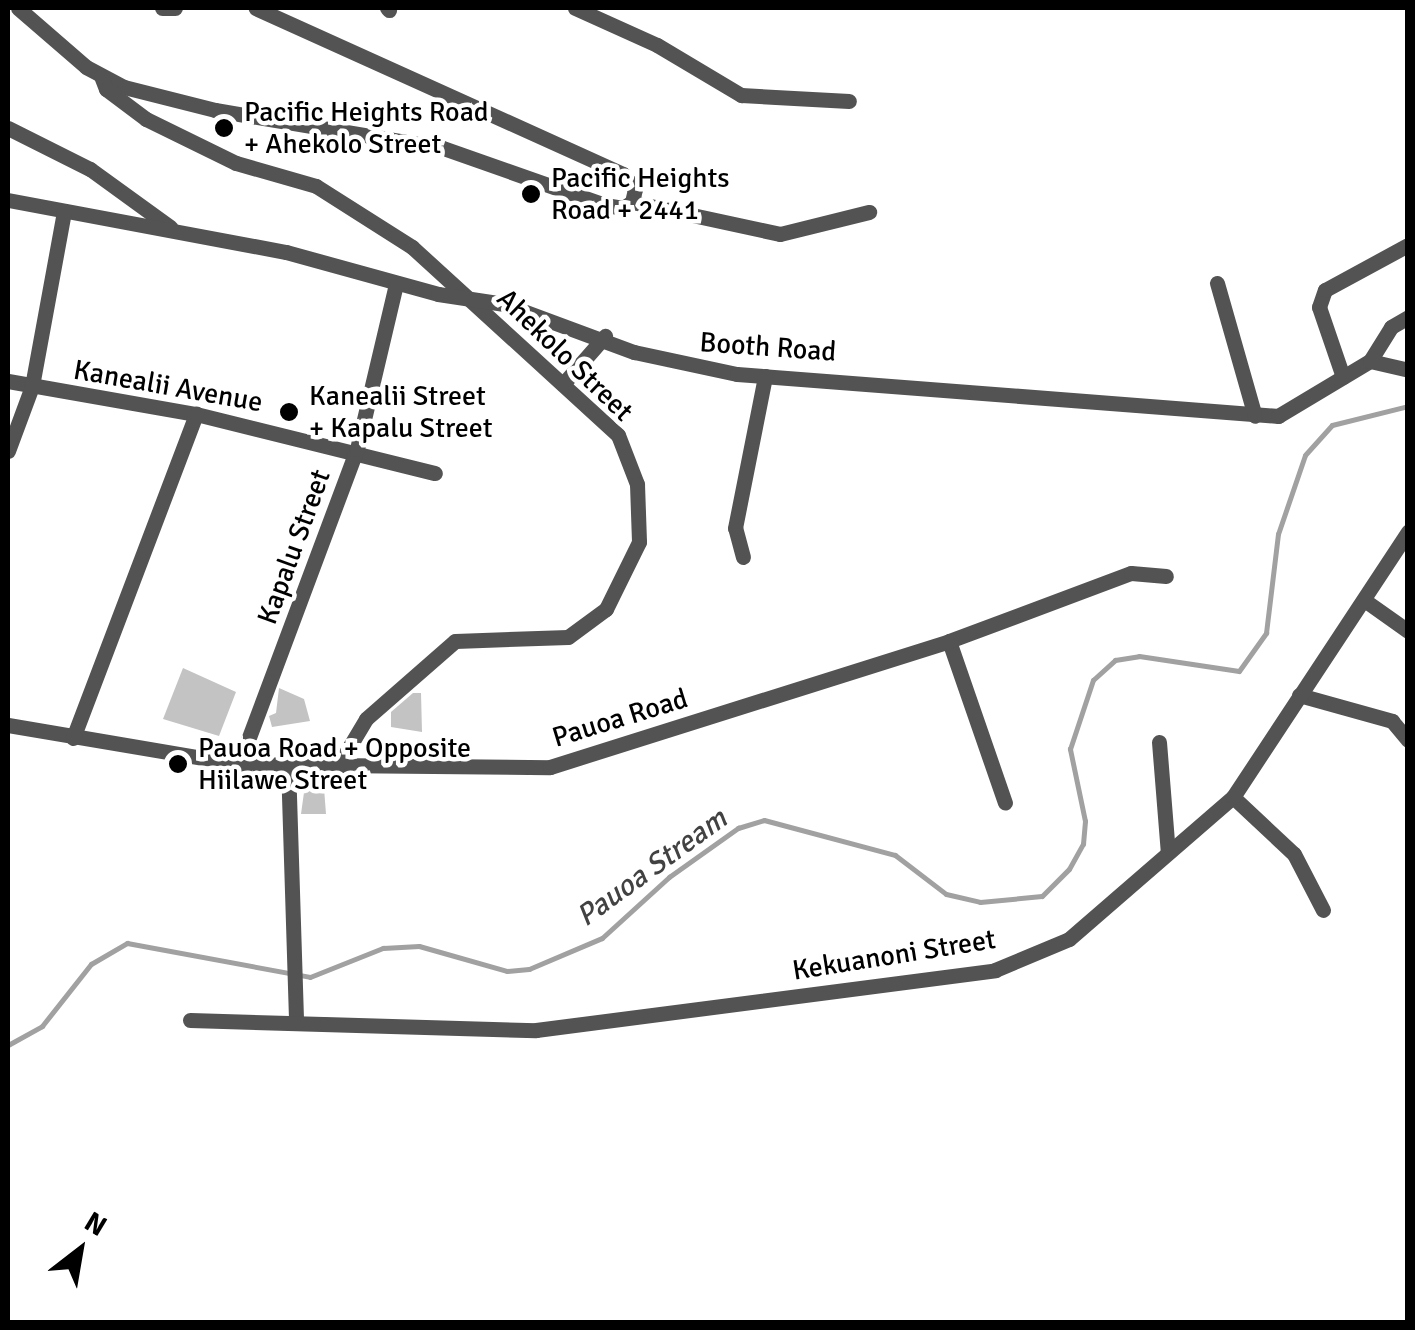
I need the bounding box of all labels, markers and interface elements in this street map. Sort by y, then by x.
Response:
place label: Pacific Heights Road + Ahekolo Street [244,95,489,161]
marker: Pacific Heights Road + Ahekolo Street [213,117,235,139]
place label: Pacific Heights Road + 2441 [551,161,729,227]
marker: Pacific Heights Road + 2441 [520,183,542,205]
street label: Ahekolo Street [490,282,640,428]
street label: Booth Road [699,325,837,369]
street label: Kanealii Avenue [71,353,265,419]
place label: Kanealii Street + Kapalu Street [309,379,493,445]
marker: Kanealii Street + Kapalu Street [278,401,300,423]
street label: Kapalu Street [250,465,338,629]
street label: Pauoa Road [548,682,692,754]
place label: Pauoa Road + Opposite Hiilawe Street [198,731,471,797]
marker: Pauoa Road + Opposite Hiilawe Street [167,753,189,775]
water label: Pauoa Stream [570,801,734,935]
street label: Kekuanoni Street [790,922,998,988]
north arrow [30,1200,130,1300]
text: N [78,1205,113,1244]

